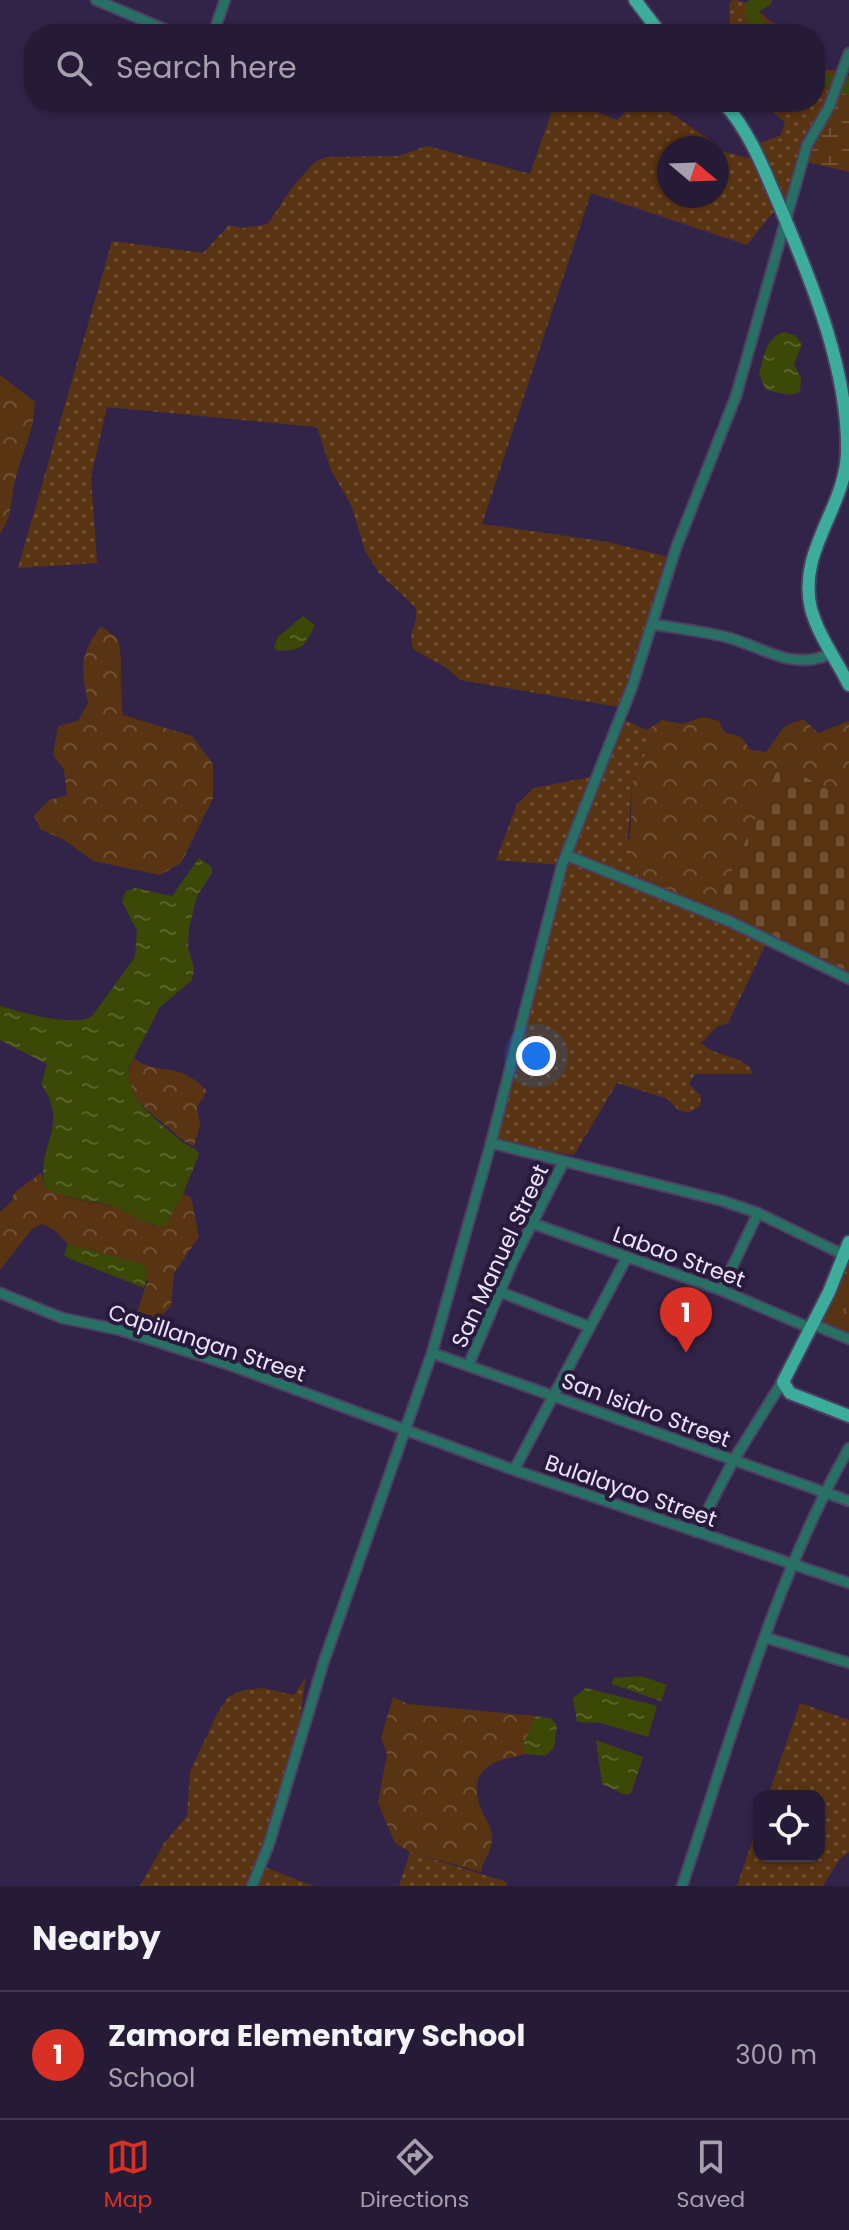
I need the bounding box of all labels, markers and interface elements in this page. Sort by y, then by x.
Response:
search box [24,24,825,112]
icon: search [52,46,96,90]
text: Search here [116,46,297,89]
north arrow [657,136,729,208]
your location [516,1036,556,1076]
street label: San Manuel Street [444,1159,556,1353]
street label: Labao Street [609,1219,749,1295]
pin: 1 [660,1287,712,1353]
street label: Capillangan Street [104,1296,310,1390]
street label: San Isidro Street [557,1365,735,1455]
street label: Bulalayao Street [541,1447,721,1535]
map controls [753,1790,825,1862]
button: locate [753,1790,825,1862]
text: Nearby [32,1914,161,1962]
text: Zamora Elementary School [108,2014,525,2057]
text: 1 [53,2037,63,2073]
text: 300 m [735,2037,817,2073]
text: School [108,2060,195,2096]
tab: Map [104,2135,152,2216]
tab: Directions [360,2135,469,2216]
tab: Saved [677,2135,745,2216]

